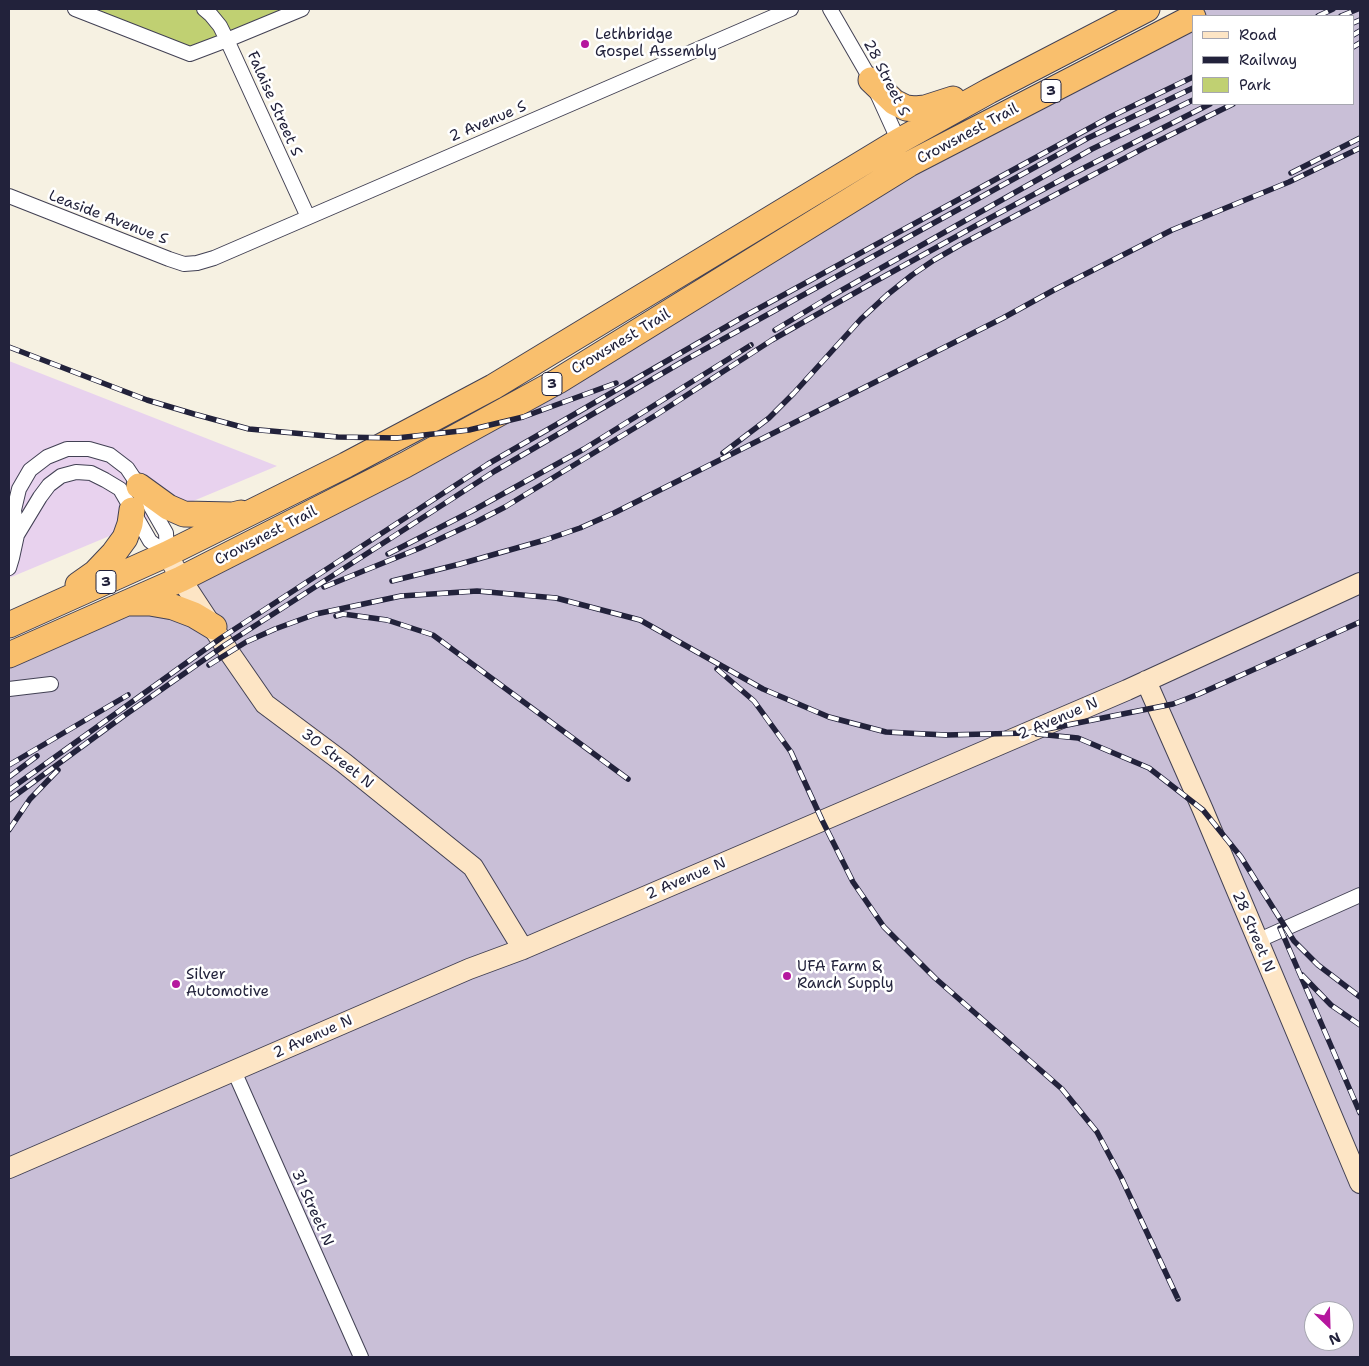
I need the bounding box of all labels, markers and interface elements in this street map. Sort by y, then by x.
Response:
legend [1192,15,1354,105]
text: Road [1239,25,1277,45]
place label: Lethbridge Gospel Assembly [595,26,717,61]
street label: 28 Street S [859,37,913,119]
marker: Lethbridge Gospel Assembly [579,38,591,50]
street label: Falaise Street S [243,49,305,159]
text: Railway [1239,50,1297,70]
text: Park [1239,75,1271,95]
road number: 3 [1041,80,1061,102]
street label: 2 Avenue S [447,98,529,146]
street label: Crowsnest Trail [914,100,1022,168]
street label: Leaside Avenue S [46,187,170,249]
street label: Crowsnest Trail [568,305,674,379]
road number: 3 [542,372,562,396]
street label: Crowsnest Trail [212,503,320,569]
road number: 3 [96,570,116,594]
street label: 2 Avenue N [1015,694,1101,744]
street label: 30 Street N [297,725,377,793]
street label: 2 Avenue N [643,854,729,904]
street label: 28 Street N [1228,889,1278,975]
place label: UFA Farm & Ranch Supply [797,958,894,993]
place label: Silver Automotive [186,966,269,1001]
marker: UFA Farm & Ranch Supply [781,970,793,982]
marker: Silver Automotive [170,978,182,990]
street label: 2 Avenue N [270,1011,356,1063]
street label: 31 Street N [287,1167,337,1249]
north arrow [1304,1301,1354,1351]
text: N [1326,1328,1343,1349]

